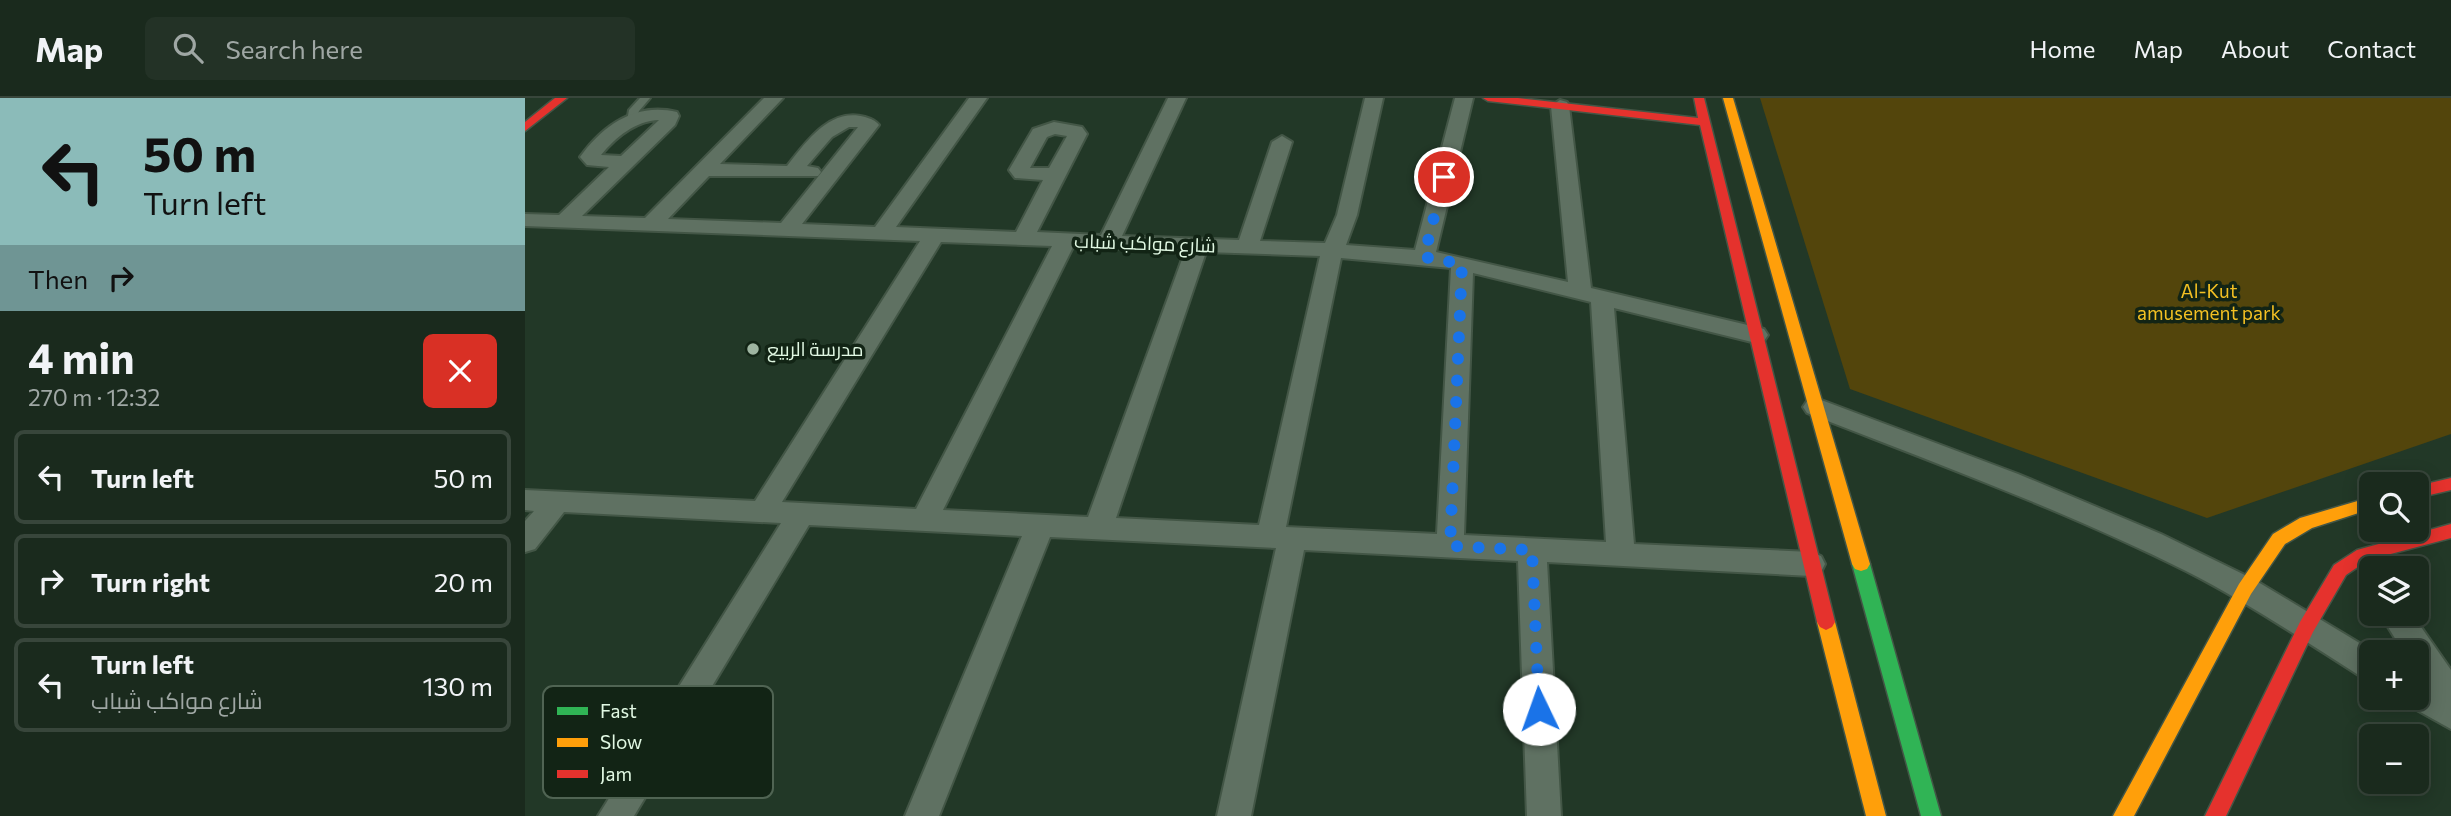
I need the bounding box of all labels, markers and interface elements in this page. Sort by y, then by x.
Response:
search box [145,17,635,80]
text: Map [35,28,103,69]
icon: search [169,29,207,67]
text: Search here [225,33,363,64]
text: Home [2030,34,2096,63]
text: Map [2134,34,2183,63]
text: About [2221,34,2289,63]
text: Contact [2327,34,2416,63]
text: 50 m [143,122,256,182]
icon: left [28,126,119,217]
pin [1414,147,1474,207]
icon: arrive [1425,158,1463,196]
text: Turn left [143,182,267,222]
street label: شارع مواكب شباب [1074,229,1216,259]
icon: right [102,259,140,297]
text: Then [28,263,88,294]
park label: Al-Kut amusement park [2137,279,2281,324]
text: 4 min [28,331,134,383]
button: close [423,334,497,408]
place label: مدرسة الربيع [767,337,863,363]
marker: مدرسة الربيع [745,341,761,357]
text: 270 m · 12:32 [28,383,160,411]
icon: left [32,458,70,496]
text: Turn left [91,462,194,493]
text: 50 m [433,462,493,493]
map controls [2359,472,2429,794]
button: search [2359,472,2429,542]
button: layers [2359,556,2429,626]
icon: right [32,562,70,600]
text: Turn right [91,566,210,597]
text: 20 m [434,566,493,597]
button: + [2359,640,2429,710]
text: Turn left [91,648,194,679]
icon: left [32,666,70,704]
text: 130 m [422,670,493,701]
position arrow [1502,672,1576,746]
text: شارع مواكب شباب [91,686,263,714]
legend [543,686,773,798]
text: Fast [600,699,637,722]
button: − [2359,724,2429,794]
text: Slow [600,730,642,753]
text: Jam [600,762,632,785]

